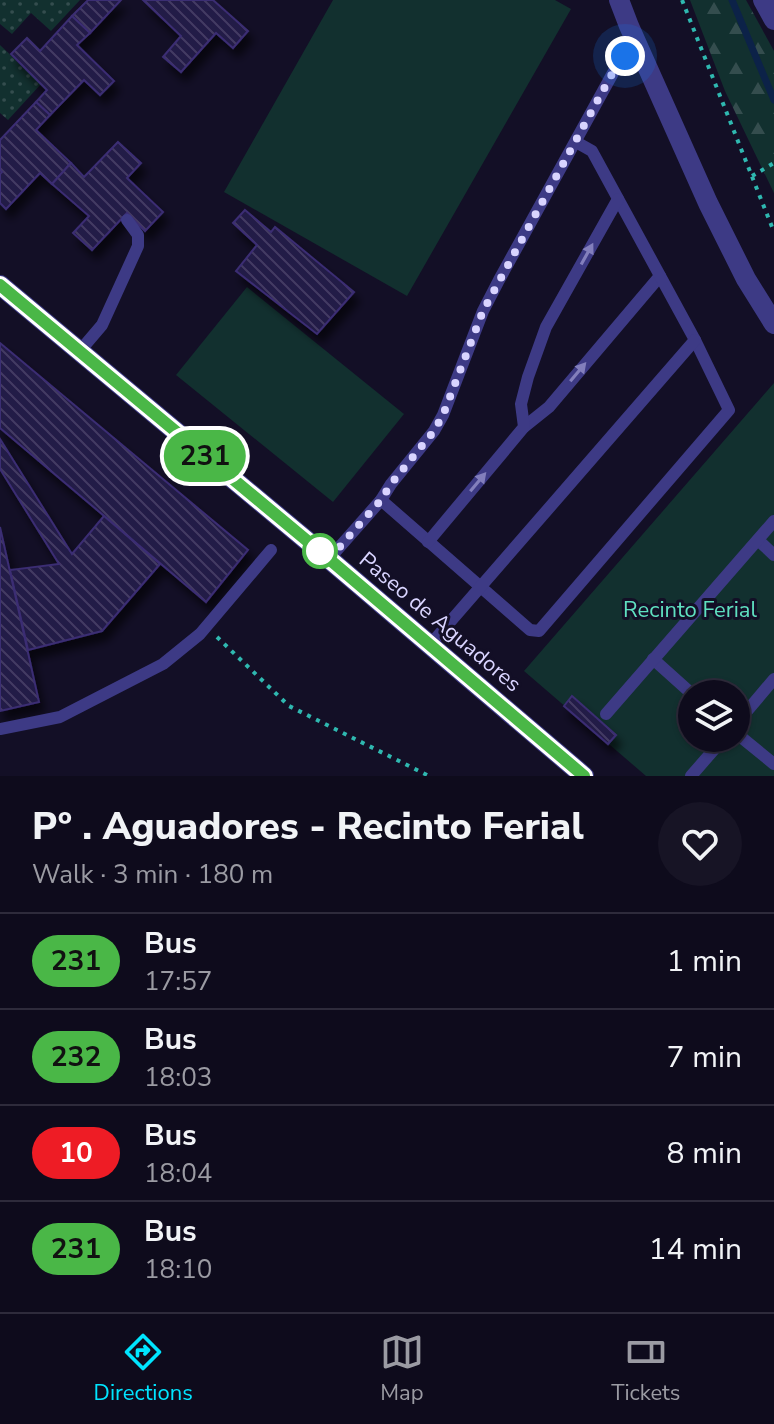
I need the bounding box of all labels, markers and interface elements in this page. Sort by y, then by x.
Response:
your location [605,36,645,76]
one-way arrow [580,243,594,265]
one-way arrow [569,362,586,382]
line badge: 231 [159,430,251,482]
text: 231 [180,437,230,475]
one-way arrow [469,472,486,492]
unlabelled marker [303,534,337,568]
street label: Paseo de Aguadores [352,545,528,699]
park label: Recinto Ferial [623,595,757,625]
map controls [678,680,750,752]
button: layers [678,680,750,752]
text: Pº . Aguadores - Recinto Ferial [32,801,584,852]
button: heart [658,802,742,886]
text: Walk · 3 min · 180 m [32,857,273,892]
text: Bus [144,923,197,964]
text: 1 min [667,941,742,982]
text: 231 [51,942,101,980]
text: 17:57 [144,964,212,999]
text: Bus [144,1019,197,1060]
text: 7 min [667,1037,742,1078]
text: 232 [51,1038,101,1076]
text: 18:03 [144,1060,212,1095]
text: Bus [144,1115,197,1156]
text: 8 min [667,1133,742,1174]
text: 10 [59,1134,93,1172]
text: 18:04 [144,1156,212,1191]
text: Bus [144,1211,197,1252]
text: 14 min [649,1229,742,1270]
text: 231 [51,1230,101,1268]
text: 18:10 [144,1252,212,1287]
tab: Directions [94,1330,193,1408]
tab: Map [380,1330,424,1408]
tab: Tickets [611,1330,680,1408]

